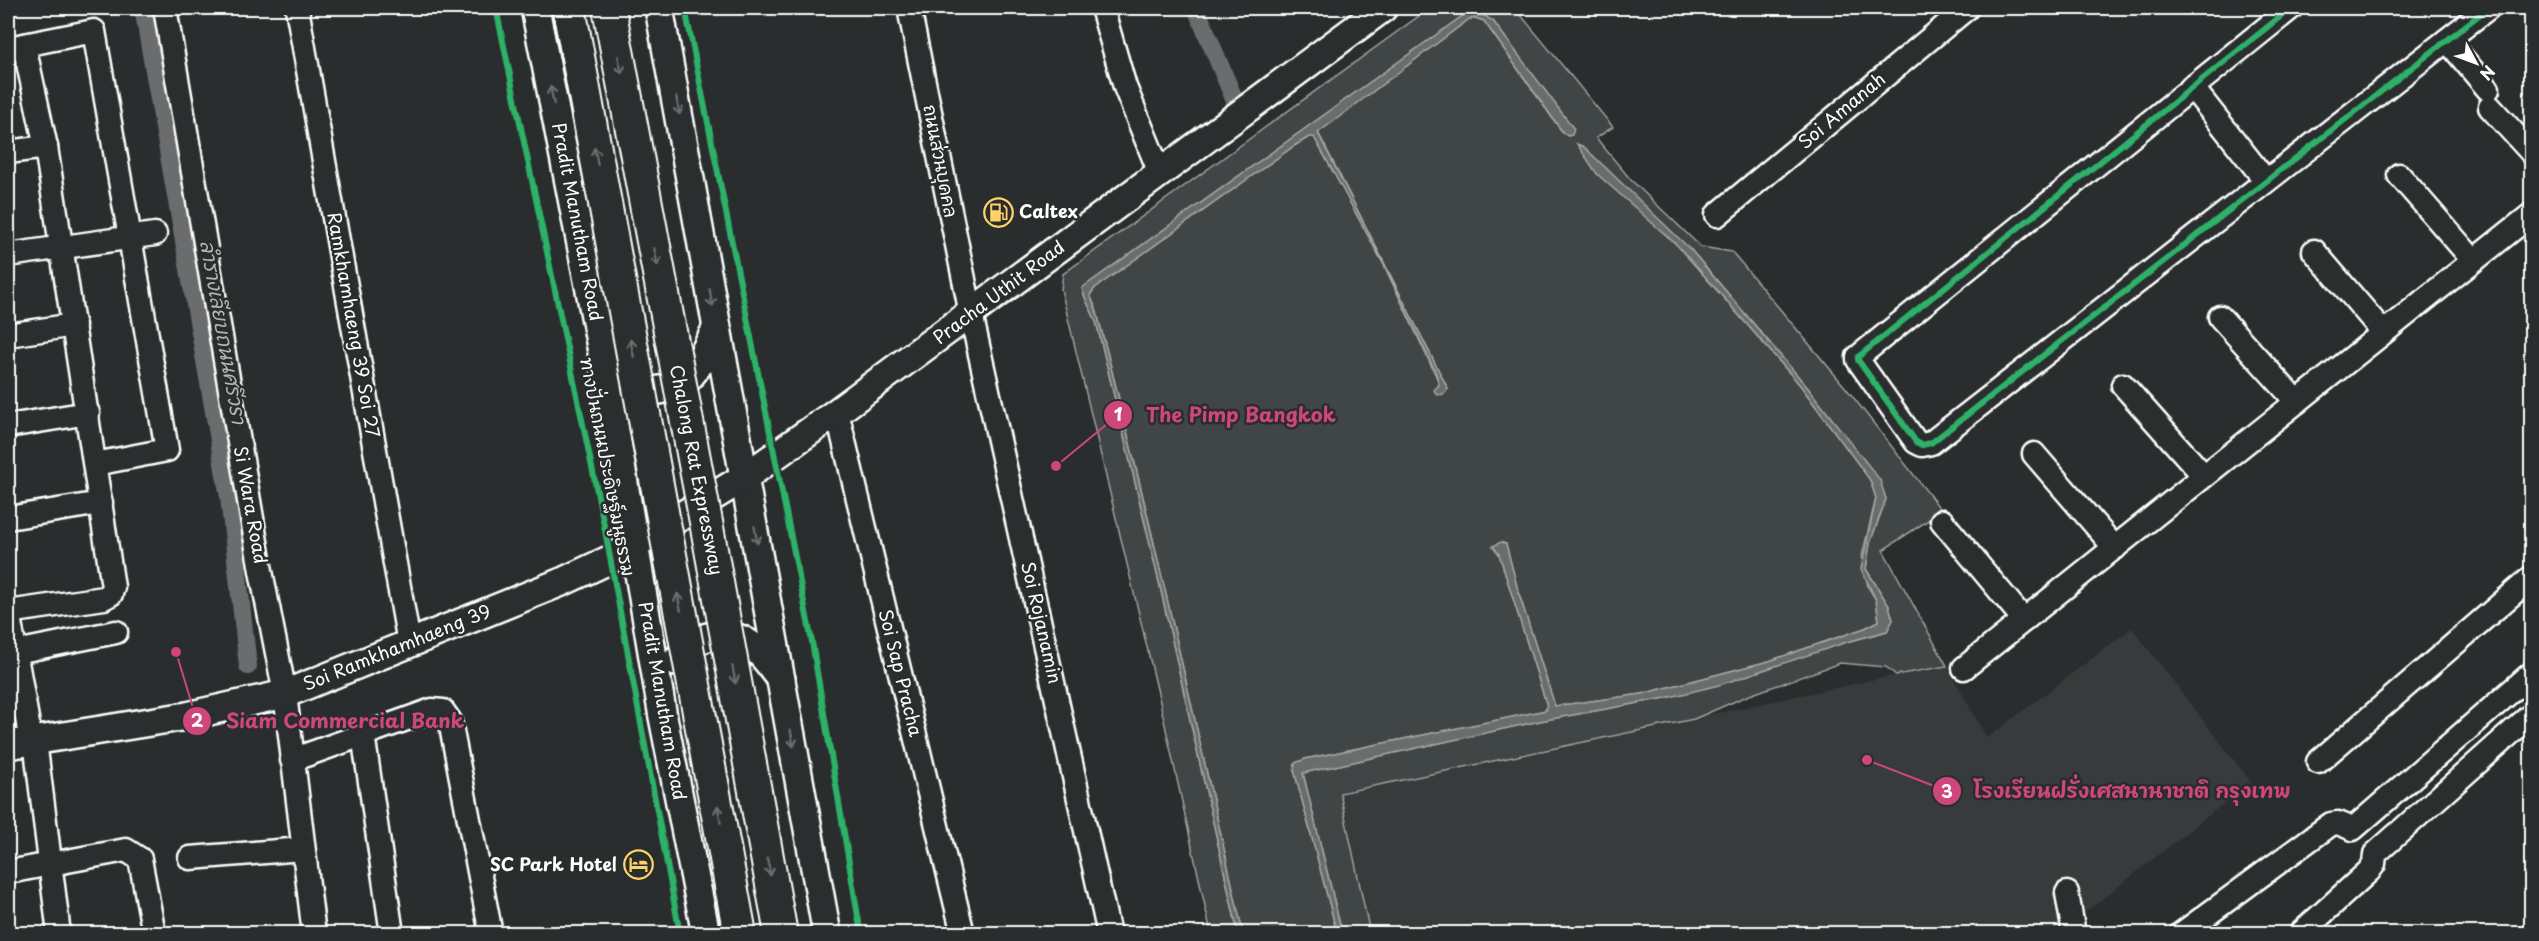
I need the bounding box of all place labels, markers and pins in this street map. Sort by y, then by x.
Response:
fuel station icon: Caltex [982,196,1014,228]
place label: Caltex [1019,197,1078,224]
callout: The Pimp Bangkok [1103,396,1348,434]
callout: Siam Commercial Bank [182,702,477,740]
callout: โรงเรียนฝรั่งเศสนานาชาติ กรุงเทพ [1932,772,2303,810]
hotel icon: SC Park Hotel [622,849,654,881]
place label: SC Park Hotel [490,850,617,877]

